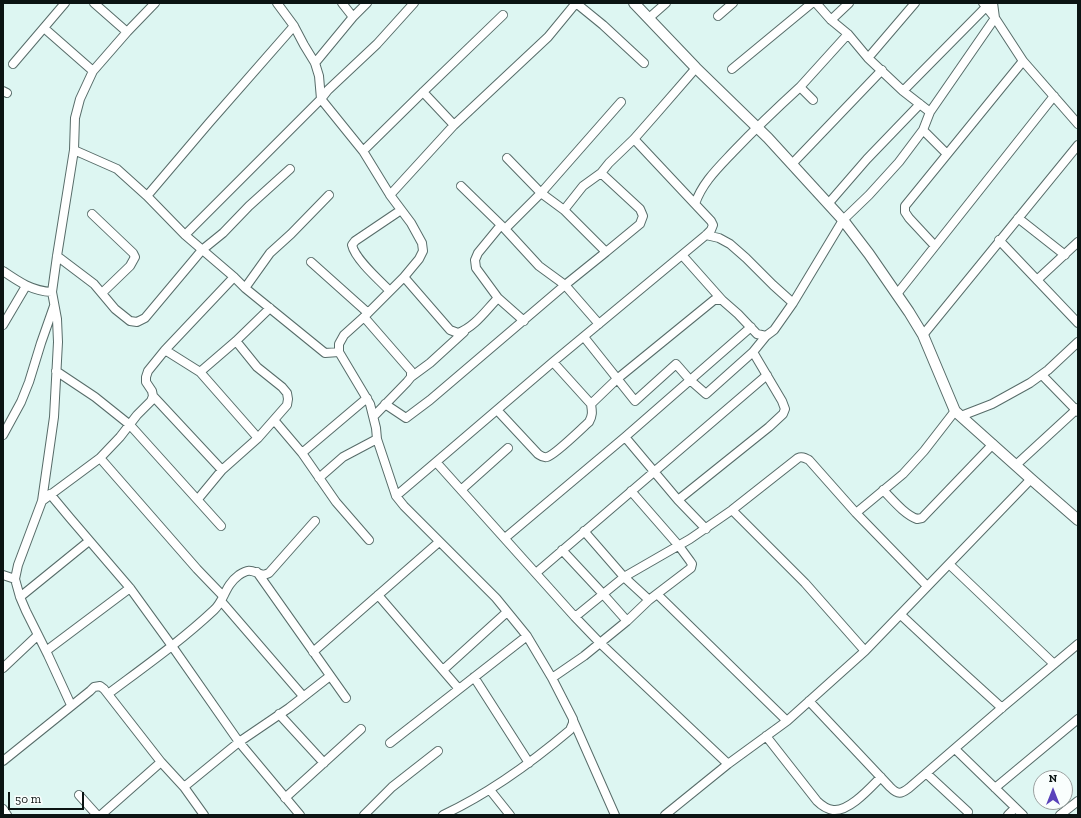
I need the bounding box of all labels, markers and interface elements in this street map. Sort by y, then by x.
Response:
north arrow [1033,770,1073,810]
text: N [1049,772,1057,785]
scale bar [10,784,86,810]
text: 50 m [15,792,41,806]

